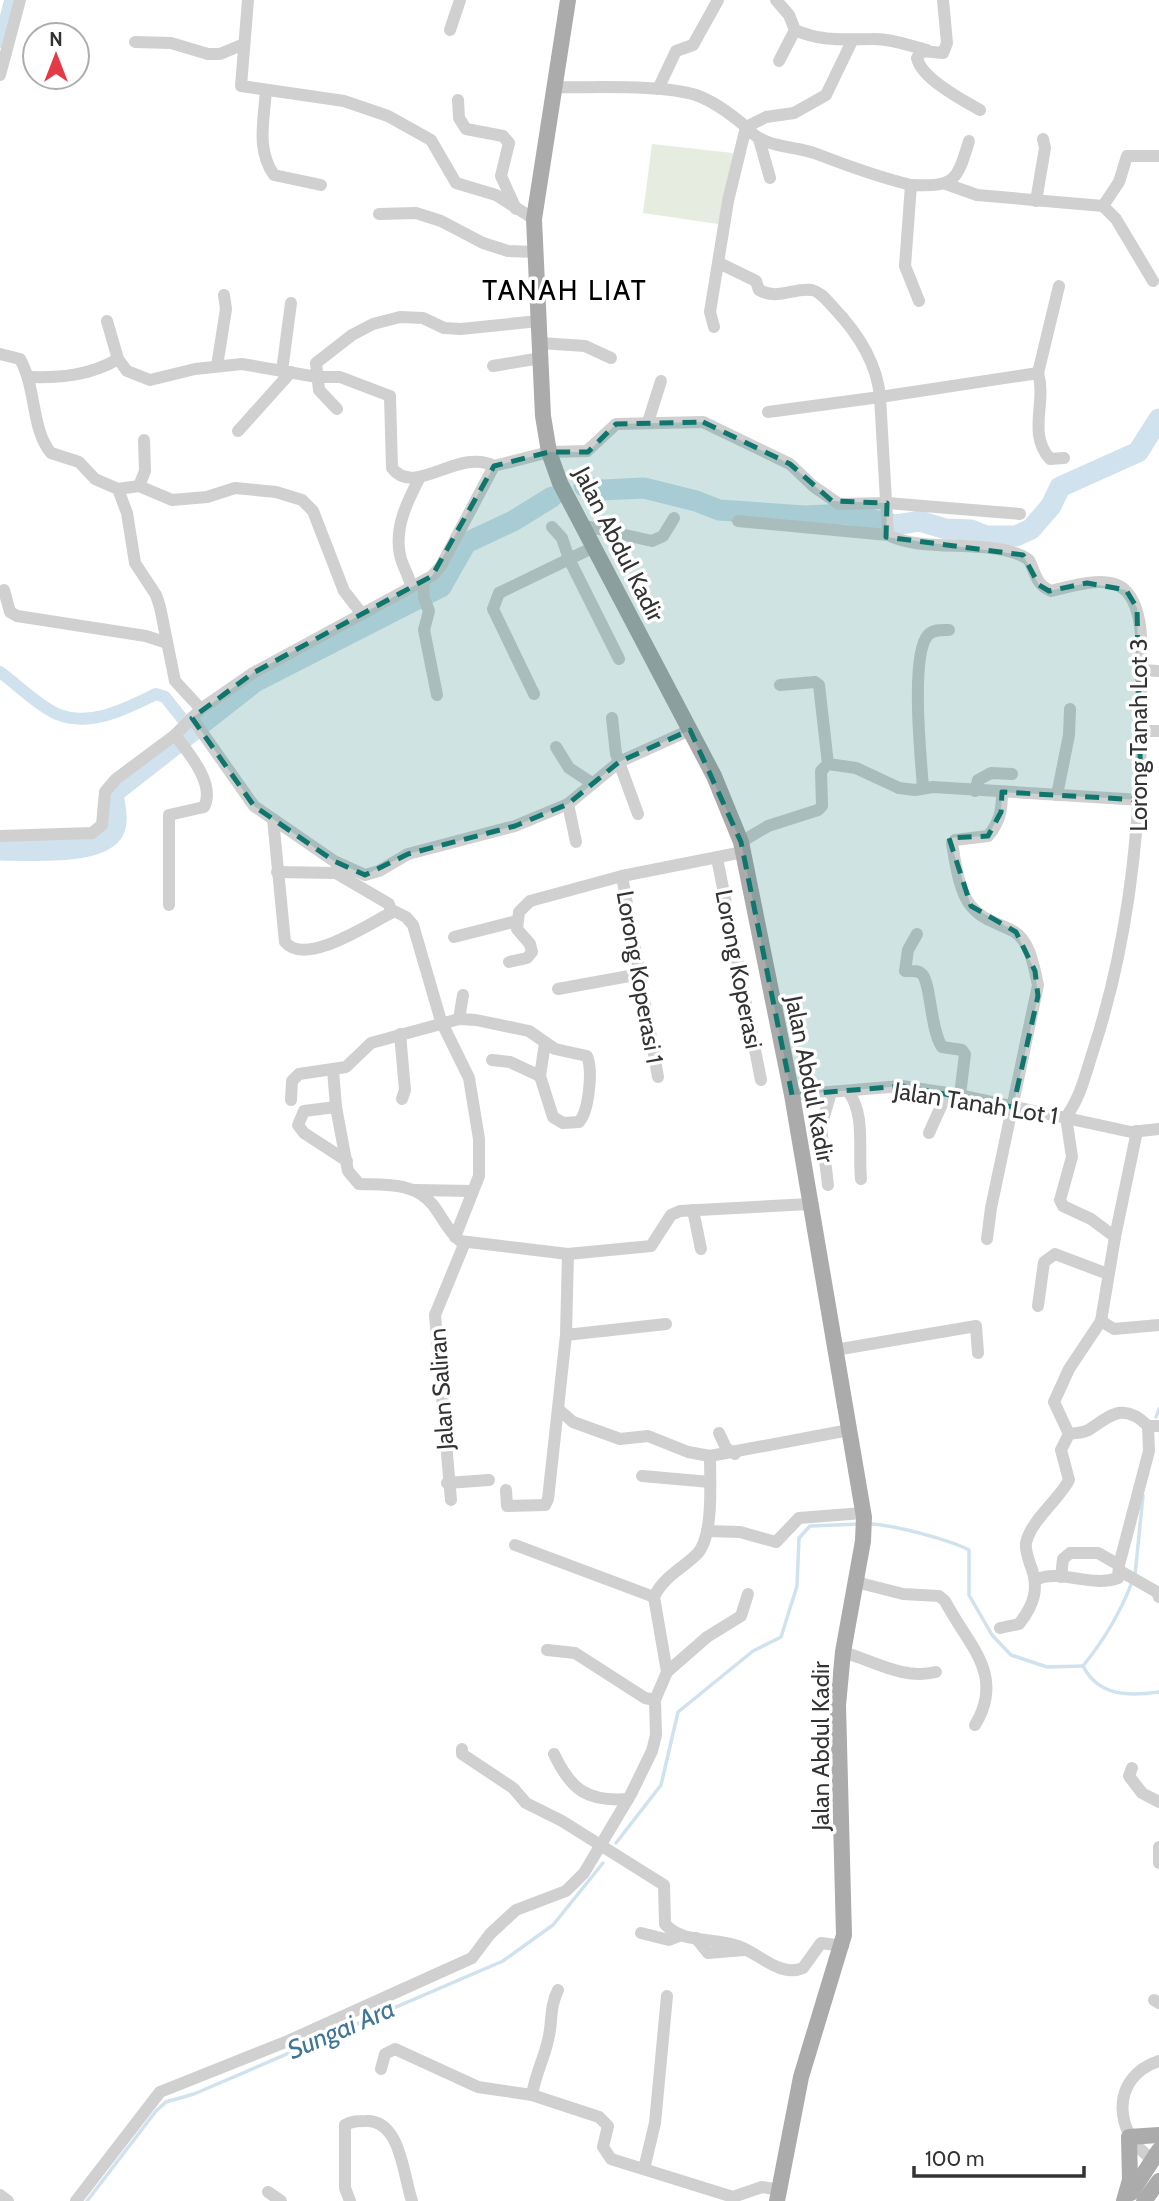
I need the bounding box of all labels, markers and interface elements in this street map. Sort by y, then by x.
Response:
north arrow [21,21,91,91]
text: N [49,28,63,51]
district label: TANAH LIAT [482,273,648,307]
street label: Jalan Abdul Kadir [567,461,671,626]
street label: Lorong Tanah Lot 3 [1124,638,1153,832]
street label: Lorong Koperasi [709,887,769,1051]
street label: Lorong Koperasi 1 [611,888,669,1066]
street label: Jalan Abdul Kadir [779,992,840,1165]
street label: Jalan Tanah Lot 1 [891,1076,1060,1130]
street label: Jalan Saliran [422,1327,460,1452]
street label: Jalan Abdul Kadir [806,1661,835,1832]
water label: Sungai Ara [282,1992,400,2066]
scale bar [914,2134,1084,2178]
text: 100 m [925,2146,984,2171]

